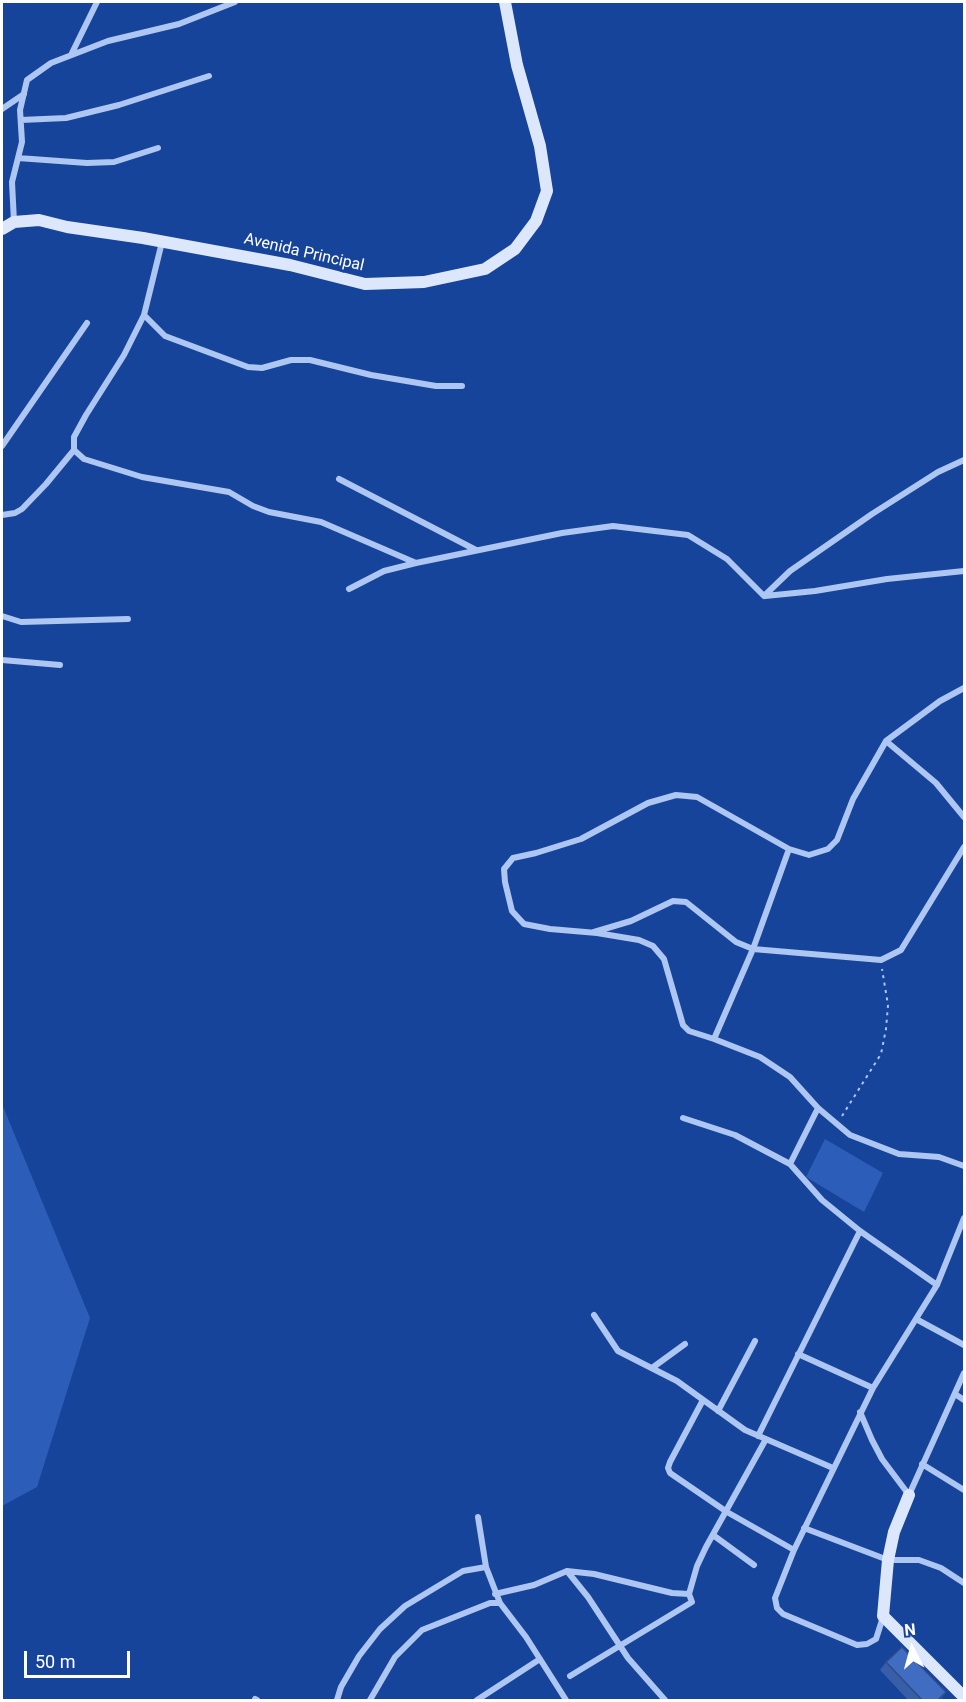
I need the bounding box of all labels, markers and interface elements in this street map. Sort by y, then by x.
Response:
street label: Avenida Principal [242,230,366,276]
north arrow [882,1618,942,1678]
text: N [903,1620,917,1640]
scale bar [27,1639,134,1677]
text: 50 m [35,1651,75,1672]

